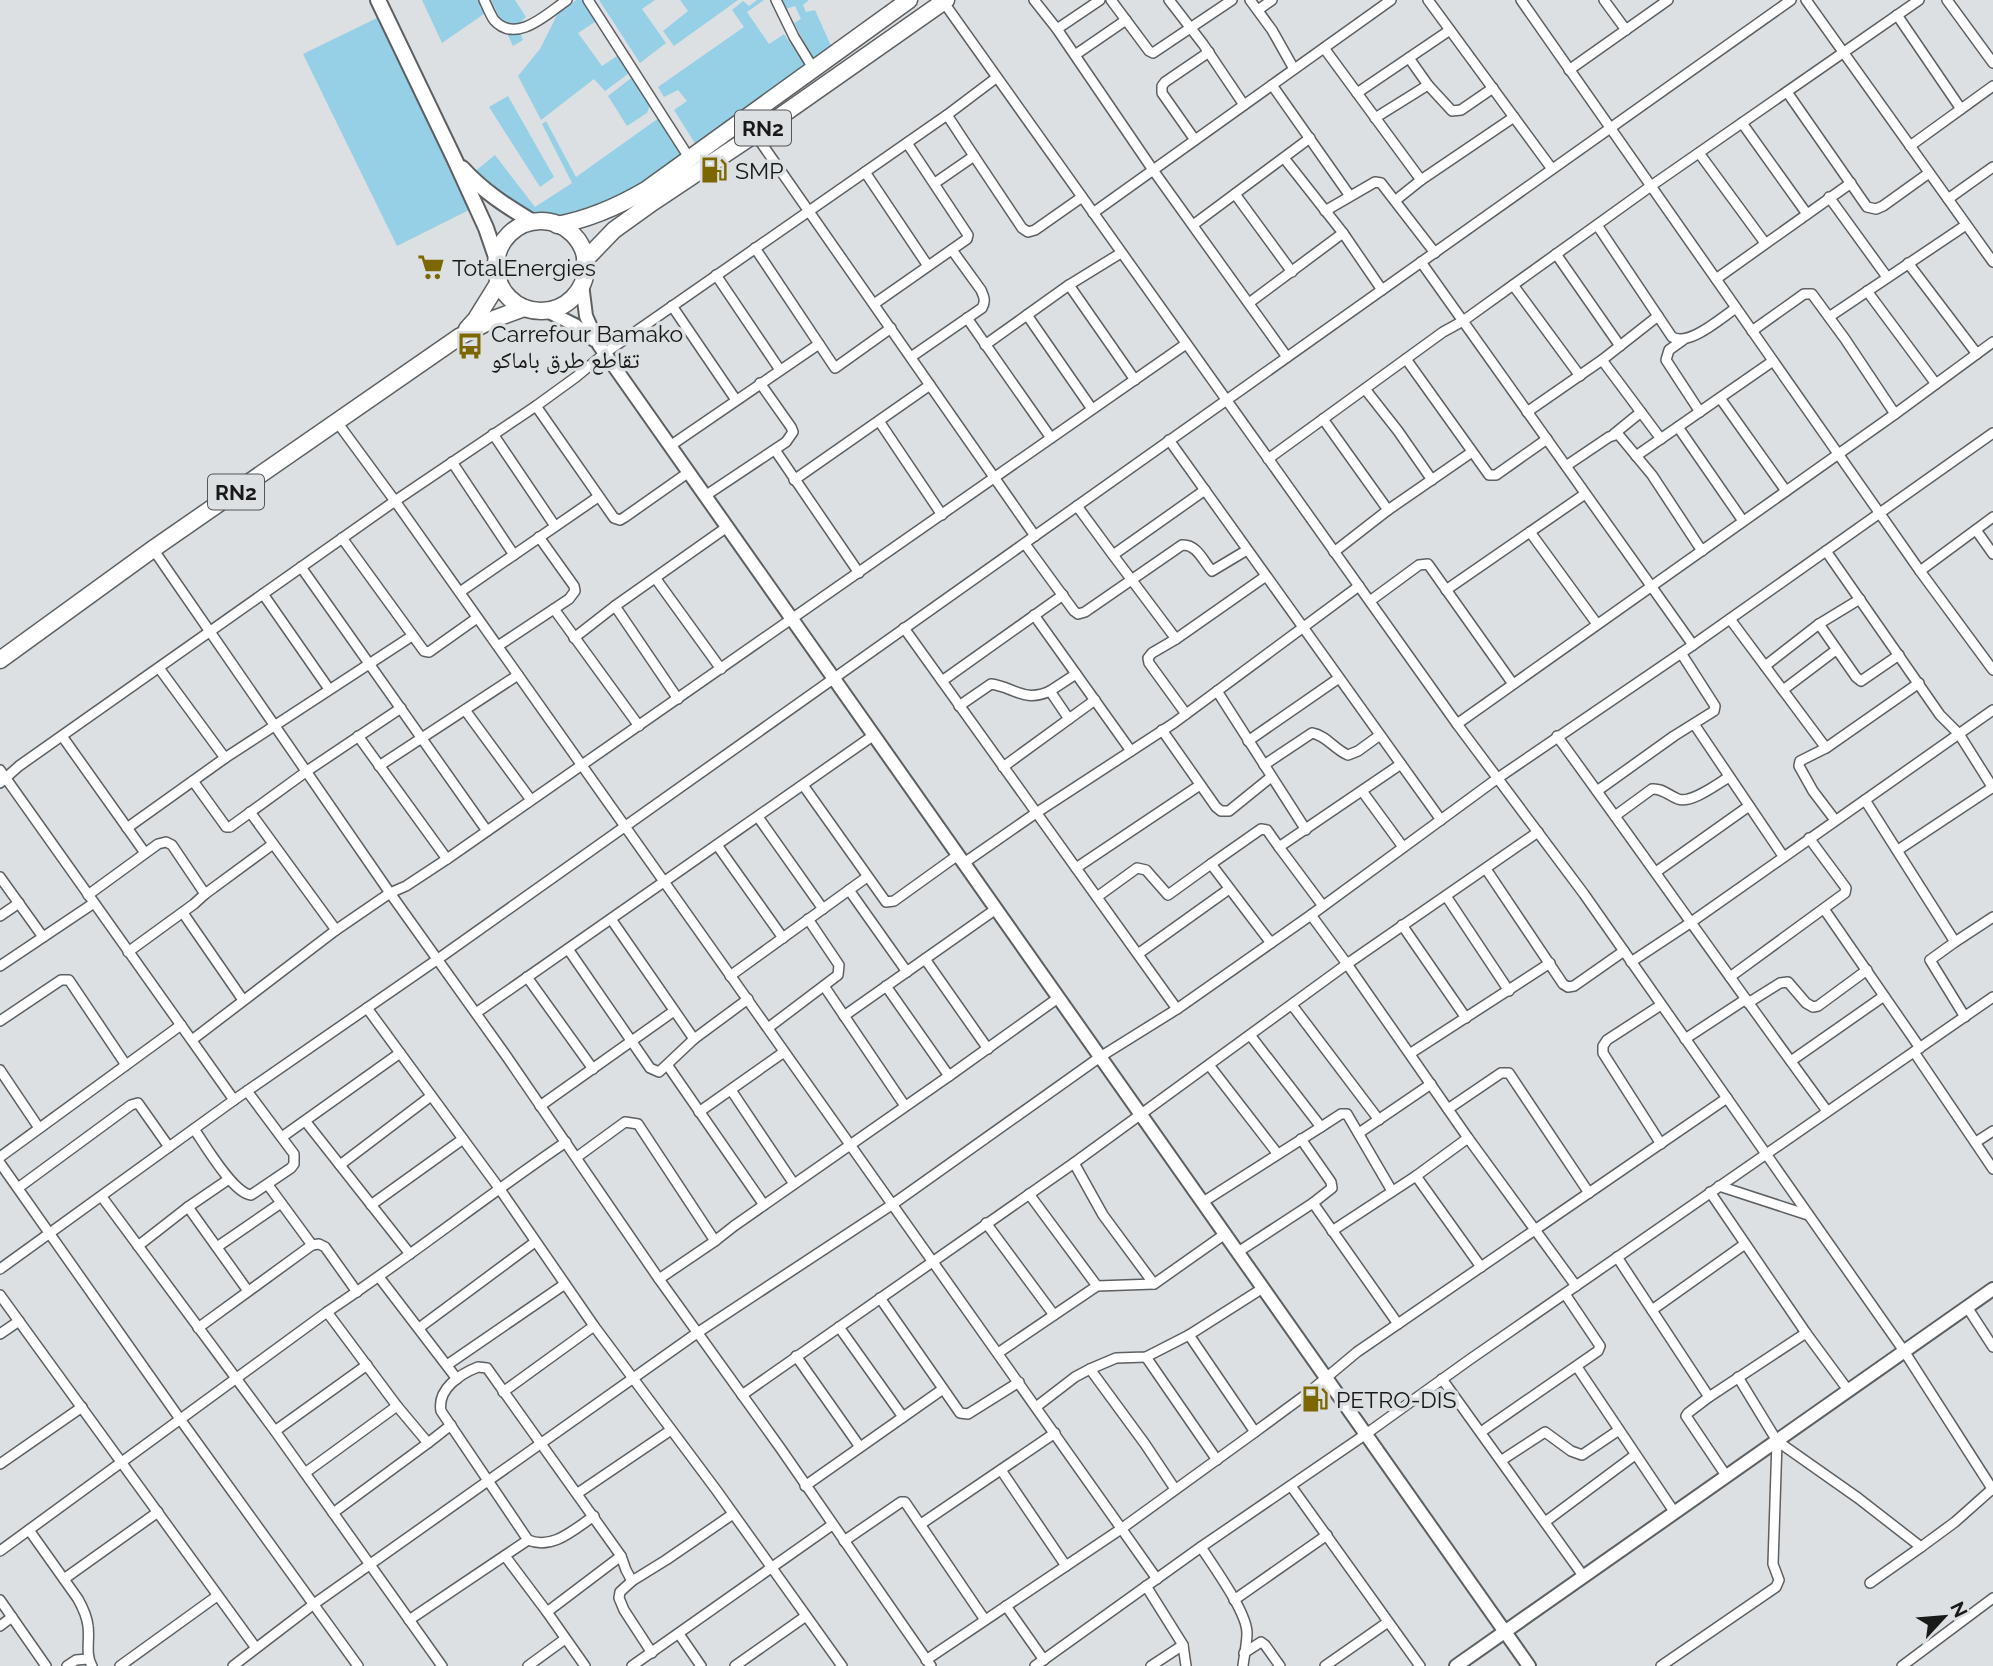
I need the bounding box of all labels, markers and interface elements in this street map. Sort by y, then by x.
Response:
road number: RN2 [735,110,791,146]
fuel station icon: SMP [699,155,729,185]
place label: SMP [735,157,783,184]
supermarket icon: TotalEnergies [416,252,446,282]
place label: TotalEnergies [452,254,596,281]
place label: Carrefour Bamako تقاطع طرق باماكو [491,320,683,375]
bus stop icon: Carrefour Bamako تقاطع طرق باماكو [455,331,485,361]
road number: RN2 [208,475,264,510]
fuel station icon: PETRO-DIS [1300,1384,1330,1414]
place label: PETRO-DIS [1336,1386,1456,1413]
north arrow [1909,1582,1979,1652]
text: N [1946,1598,1972,1621]

